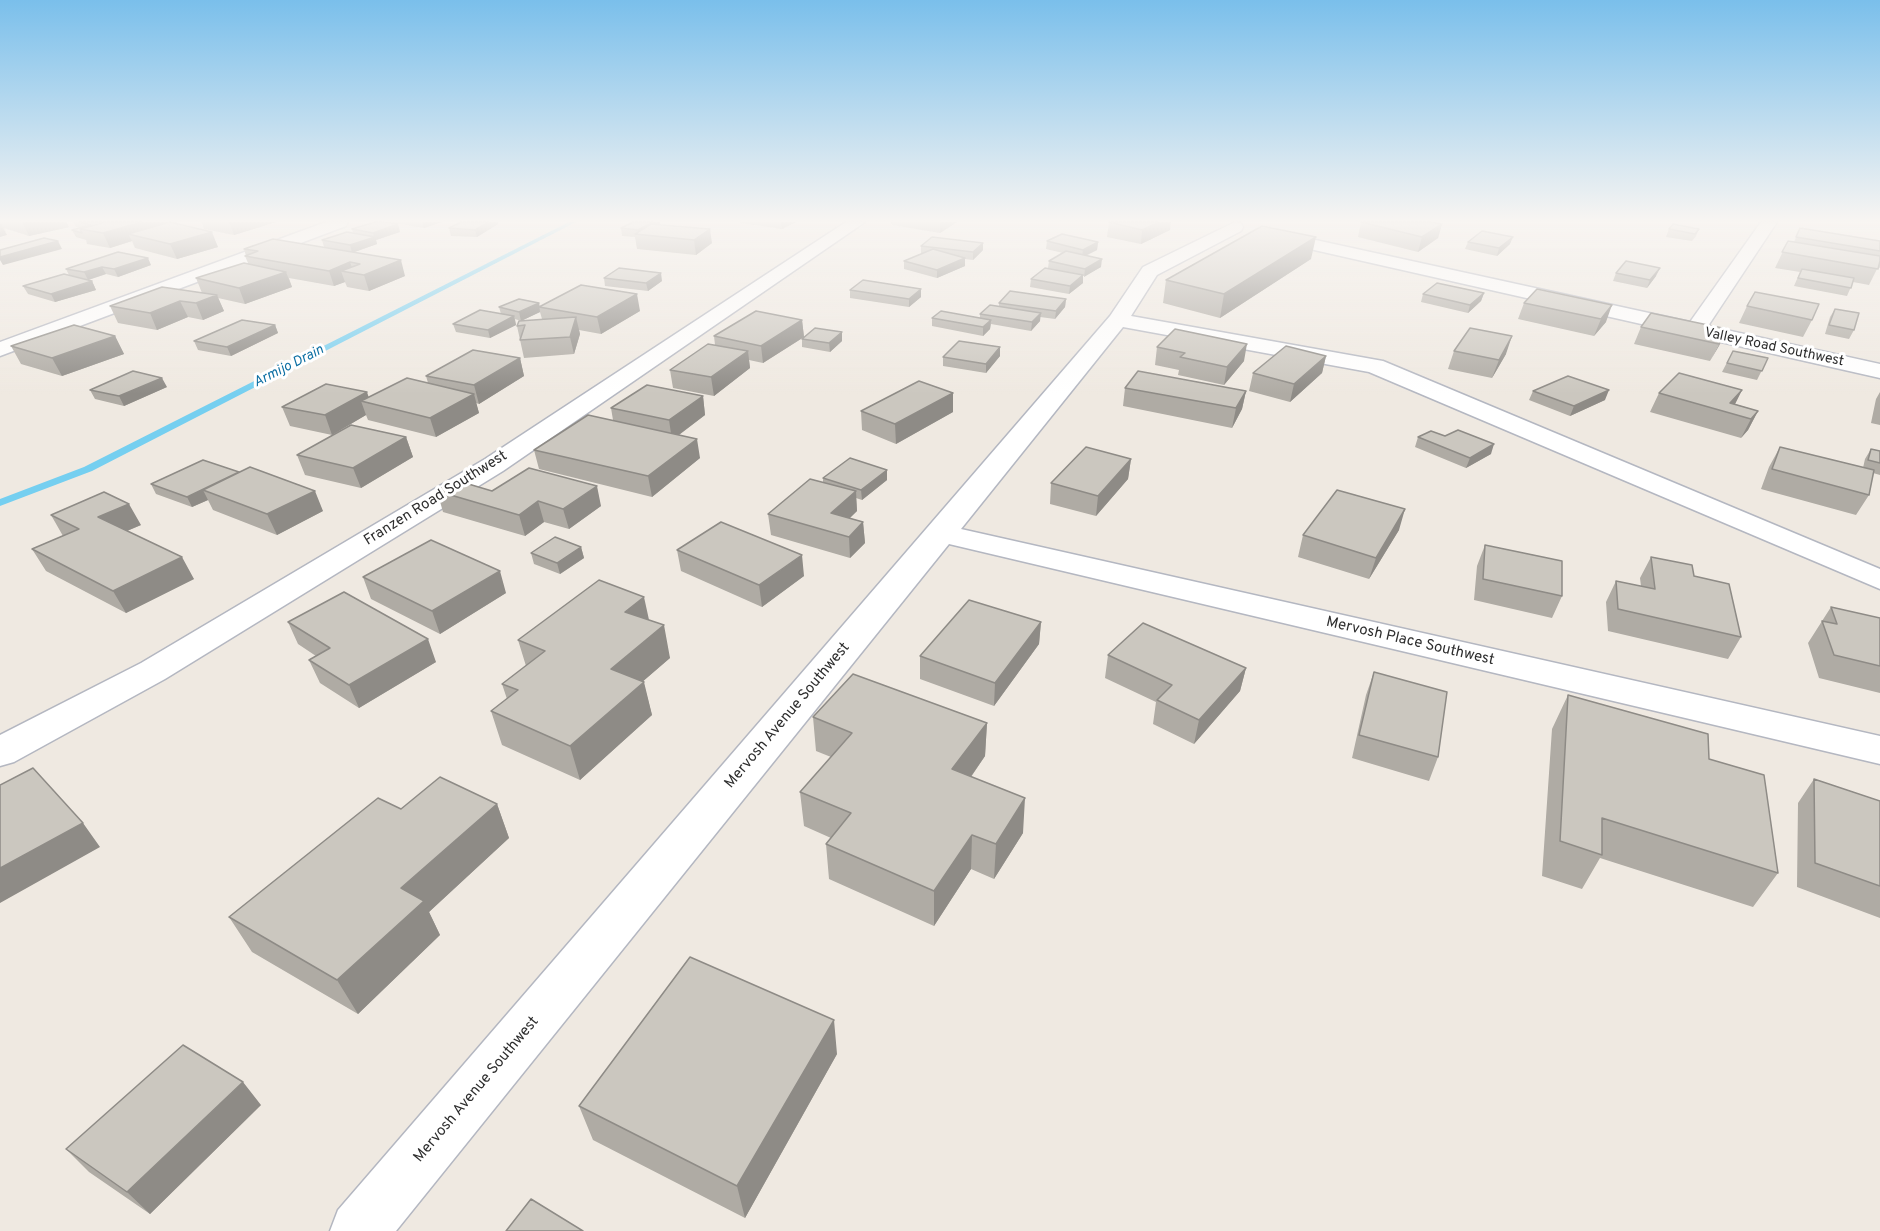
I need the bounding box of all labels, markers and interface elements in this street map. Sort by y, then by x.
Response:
street label: Valley Road Southwest [1703,325,1845,371]
water label: Armijo Drain [251,342,327,392]
street label: Franzen Road Southwest [361,448,511,550]
street label: Mervosh Place Southwest [1324,614,1496,670]
street label: Mervosh Avenue Southwest [722,639,854,793]
street label: Mervosh Avenue Southwest [411,1013,543,1167]

